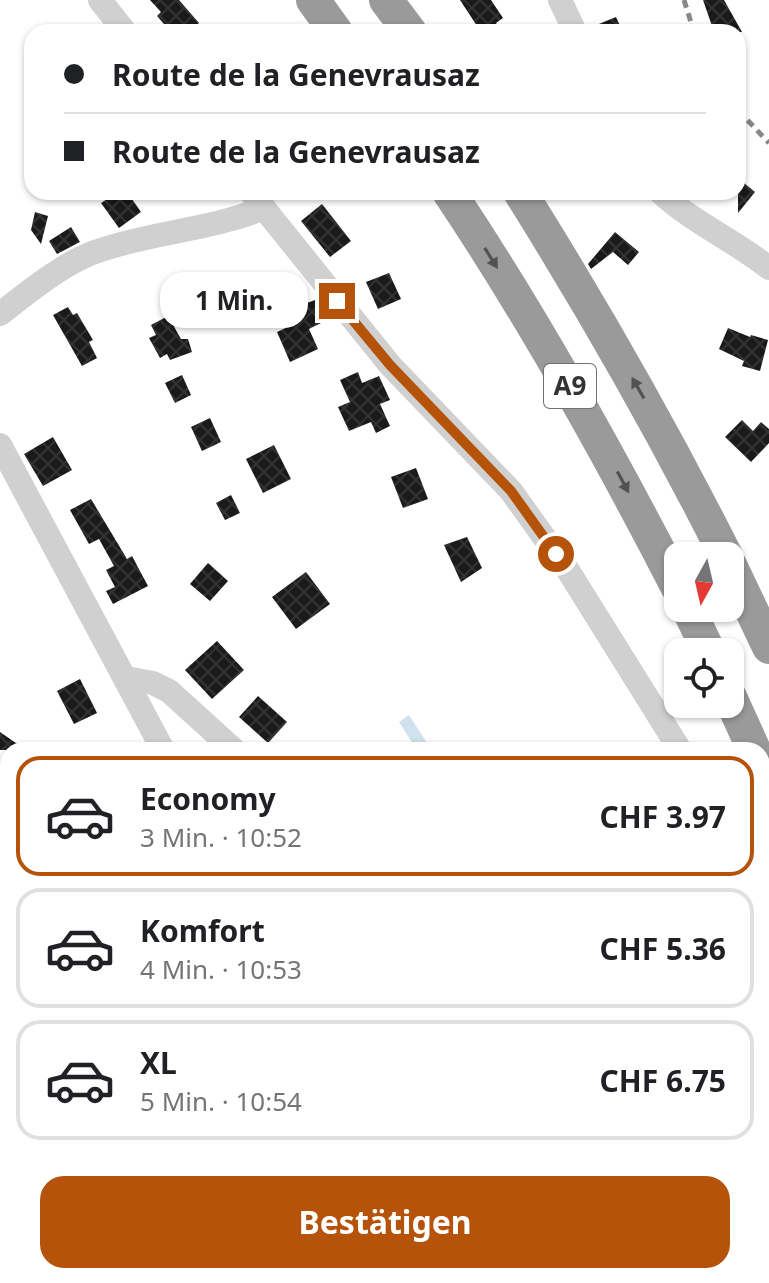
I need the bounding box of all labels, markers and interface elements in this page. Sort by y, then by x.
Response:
text: Route de la Genevrausaz [112,54,480,95]
text: Route de la Genevrausaz [112,131,480,172]
one-way arrow [483,246,498,269]
callout: 1 Min. [161,273,309,329]
text: 1 Min. [195,282,273,318]
route end [319,283,355,319]
road number: A9 [544,364,596,408]
one-way arrow [631,376,645,399]
one-way arrow [616,470,629,493]
route start [538,536,574,572]
north arrow [664,542,744,622]
map controls [664,542,744,718]
button: locate [664,638,744,718]
text: Economy [140,778,276,819]
icon: car [44,780,116,852]
text: CHF 3.97 [600,796,726,837]
text: 3 Min. · 10:52 [140,819,302,855]
text: Komfort [140,910,265,951]
icon: car [44,912,116,984]
text: CHF 5.36 [600,928,726,969]
text: 4 Min. · 10:53 [140,951,302,987]
text: XL [140,1042,177,1083]
icon: car [44,1044,116,1116]
text: CHF 6.75 [600,1060,726,1101]
text: 5 Min. · 10:54 [140,1083,302,1119]
button: Bestätigen [40,1176,730,1268]

